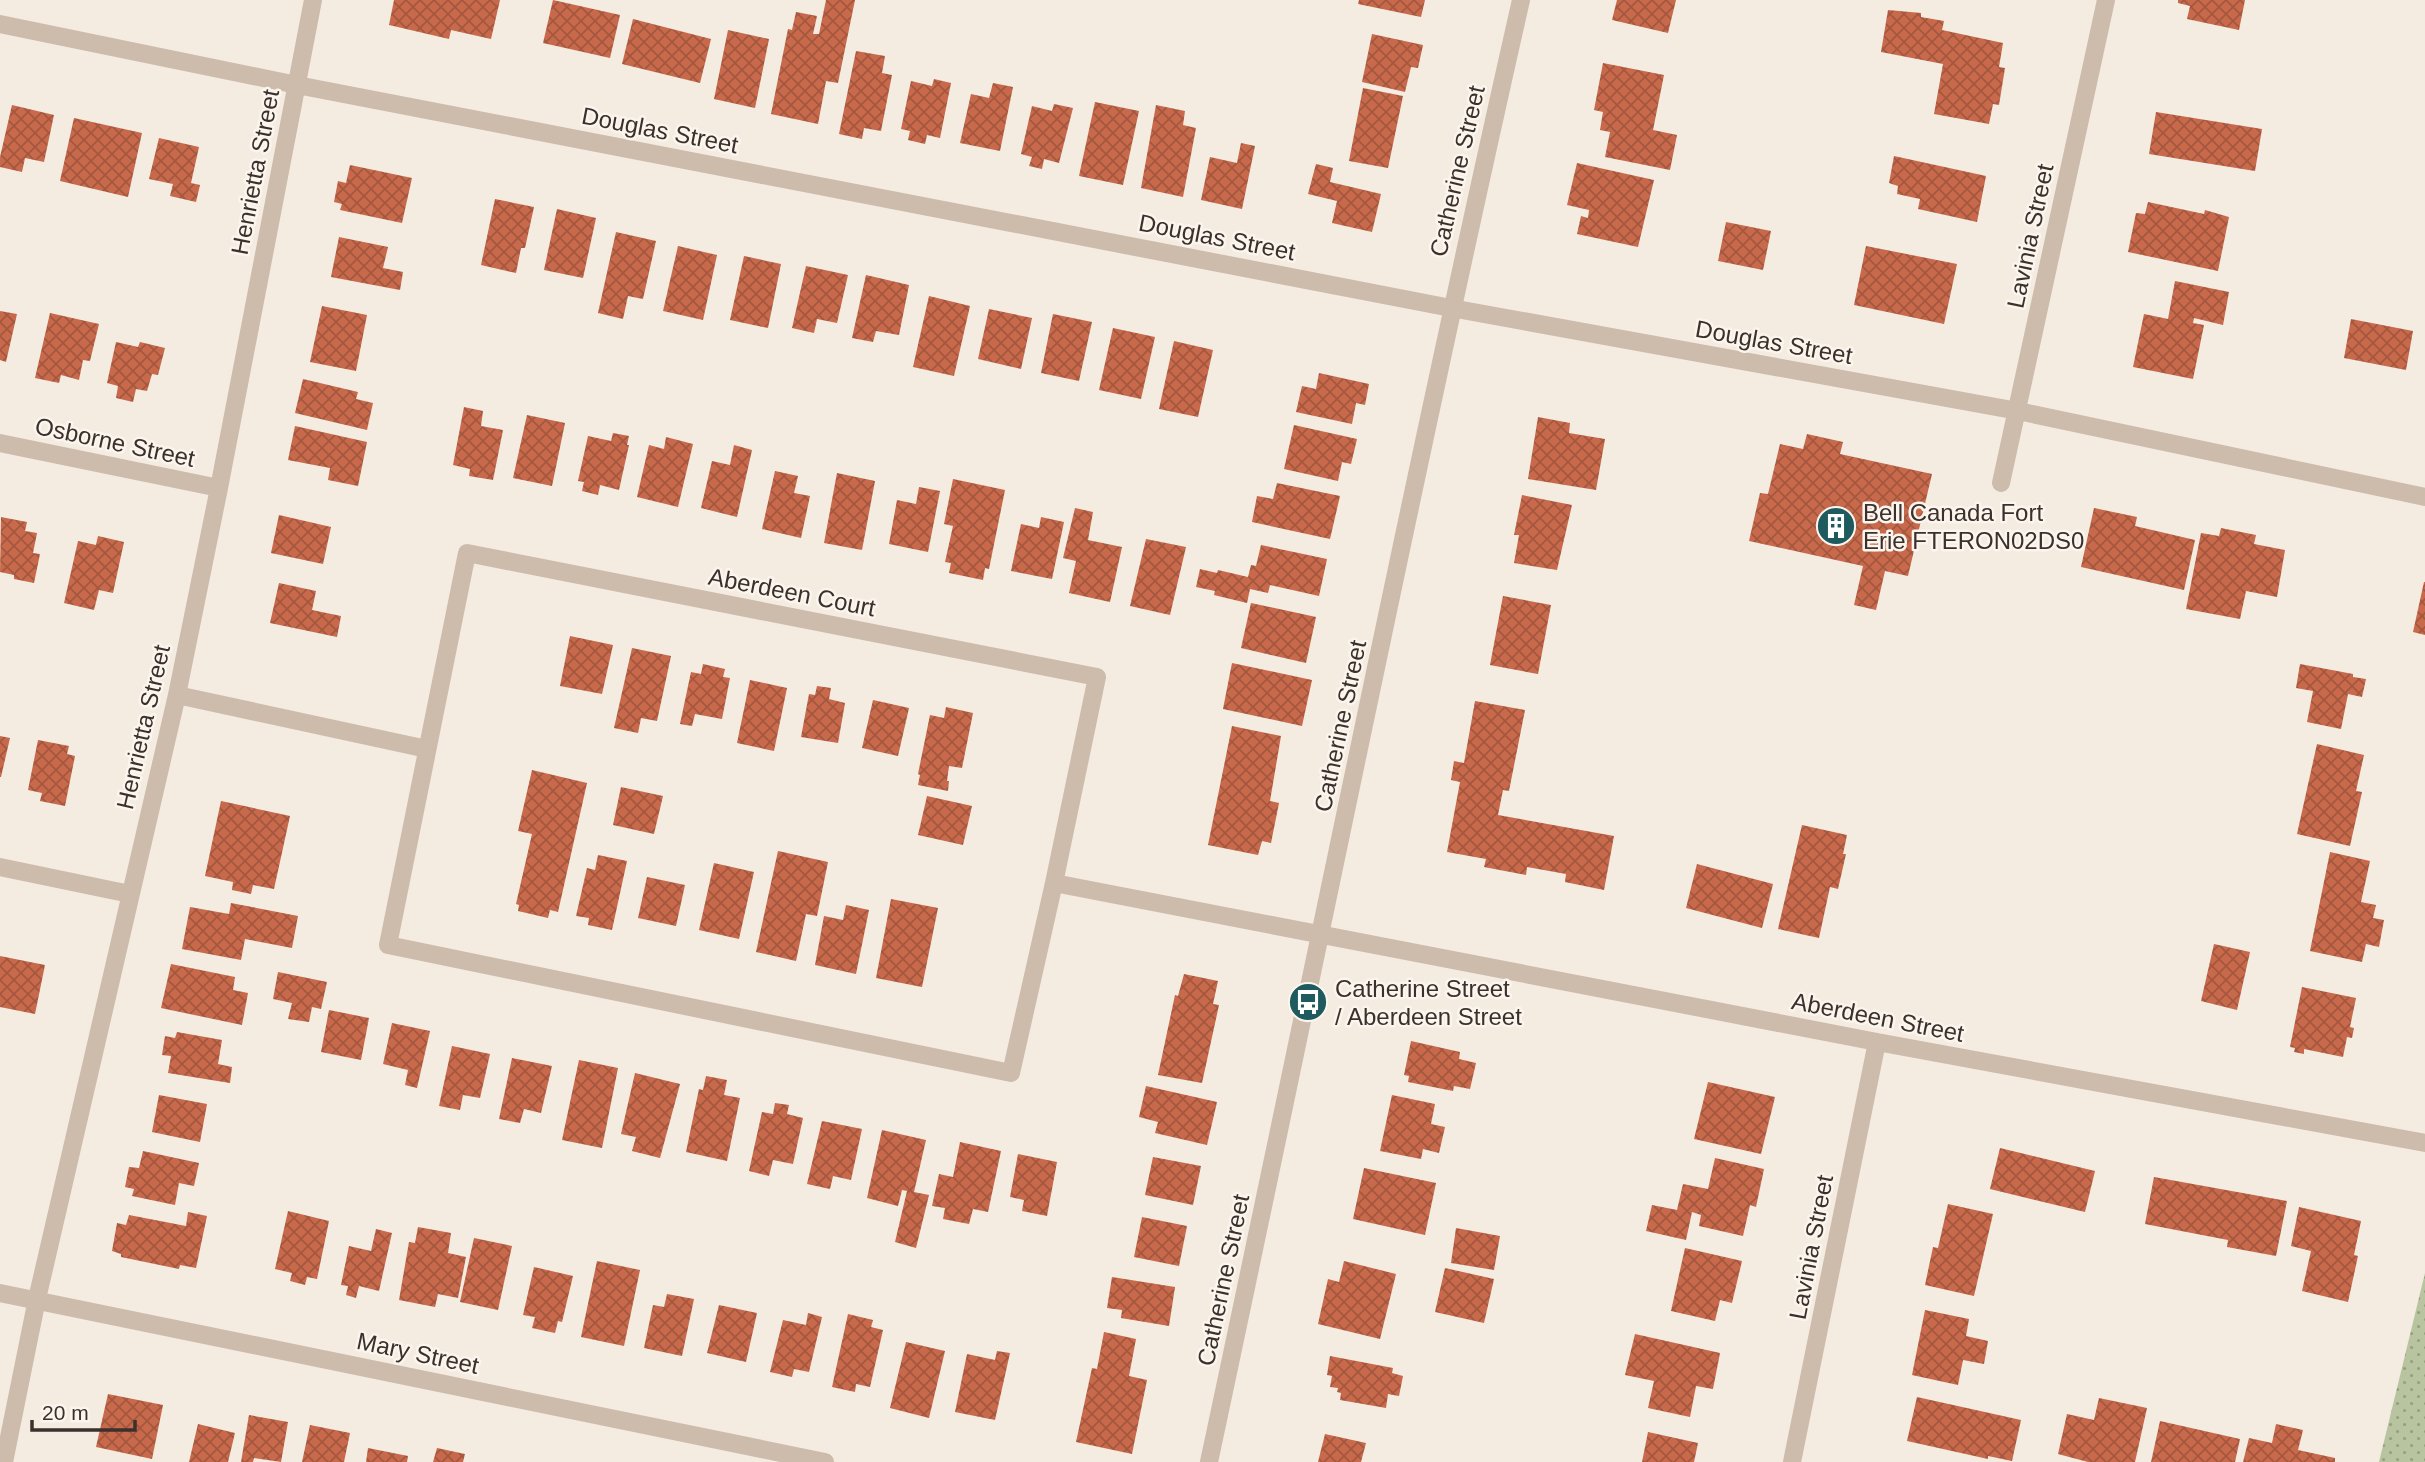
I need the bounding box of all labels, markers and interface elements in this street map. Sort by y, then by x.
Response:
street label: Catherine Street [1424,83,1490,259]
street label: Henrietta Street [226,87,284,257]
street label: Douglas Street [579,102,741,158]
street label: Lavinia Street [2002,161,2059,311]
street label: Douglas Street [1136,209,1298,265]
street label: Douglas Street [1693,315,1855,369]
street label: Osborne Street [33,412,198,472]
place label: Bell Canada Fort Erie FTERON02DS0 [1863,499,2084,554]
building icon: Bell Canada Fort Erie FTERON02DS0 [1815,505,1857,547]
street label: Aberdeen Court [706,563,878,621]
street label: Catherine Street [1309,637,1371,814]
street label: Henrietta Street [111,642,175,812]
place label: Catherine Street / Aberdeen Street [1335,975,1522,1030]
bus stop icon: Catherine Street / Aberdeen Street [1287,981,1329,1023]
street label: Aberdeen Street [1790,987,1967,1047]
street label: Lavinia Street [1784,1172,1838,1322]
street label: Catherine Street [1192,1191,1254,1368]
street label: Mary Street [355,1327,482,1379]
scale bar [32,1388,135,1432]
text: 20 m [42,1401,89,1424]

